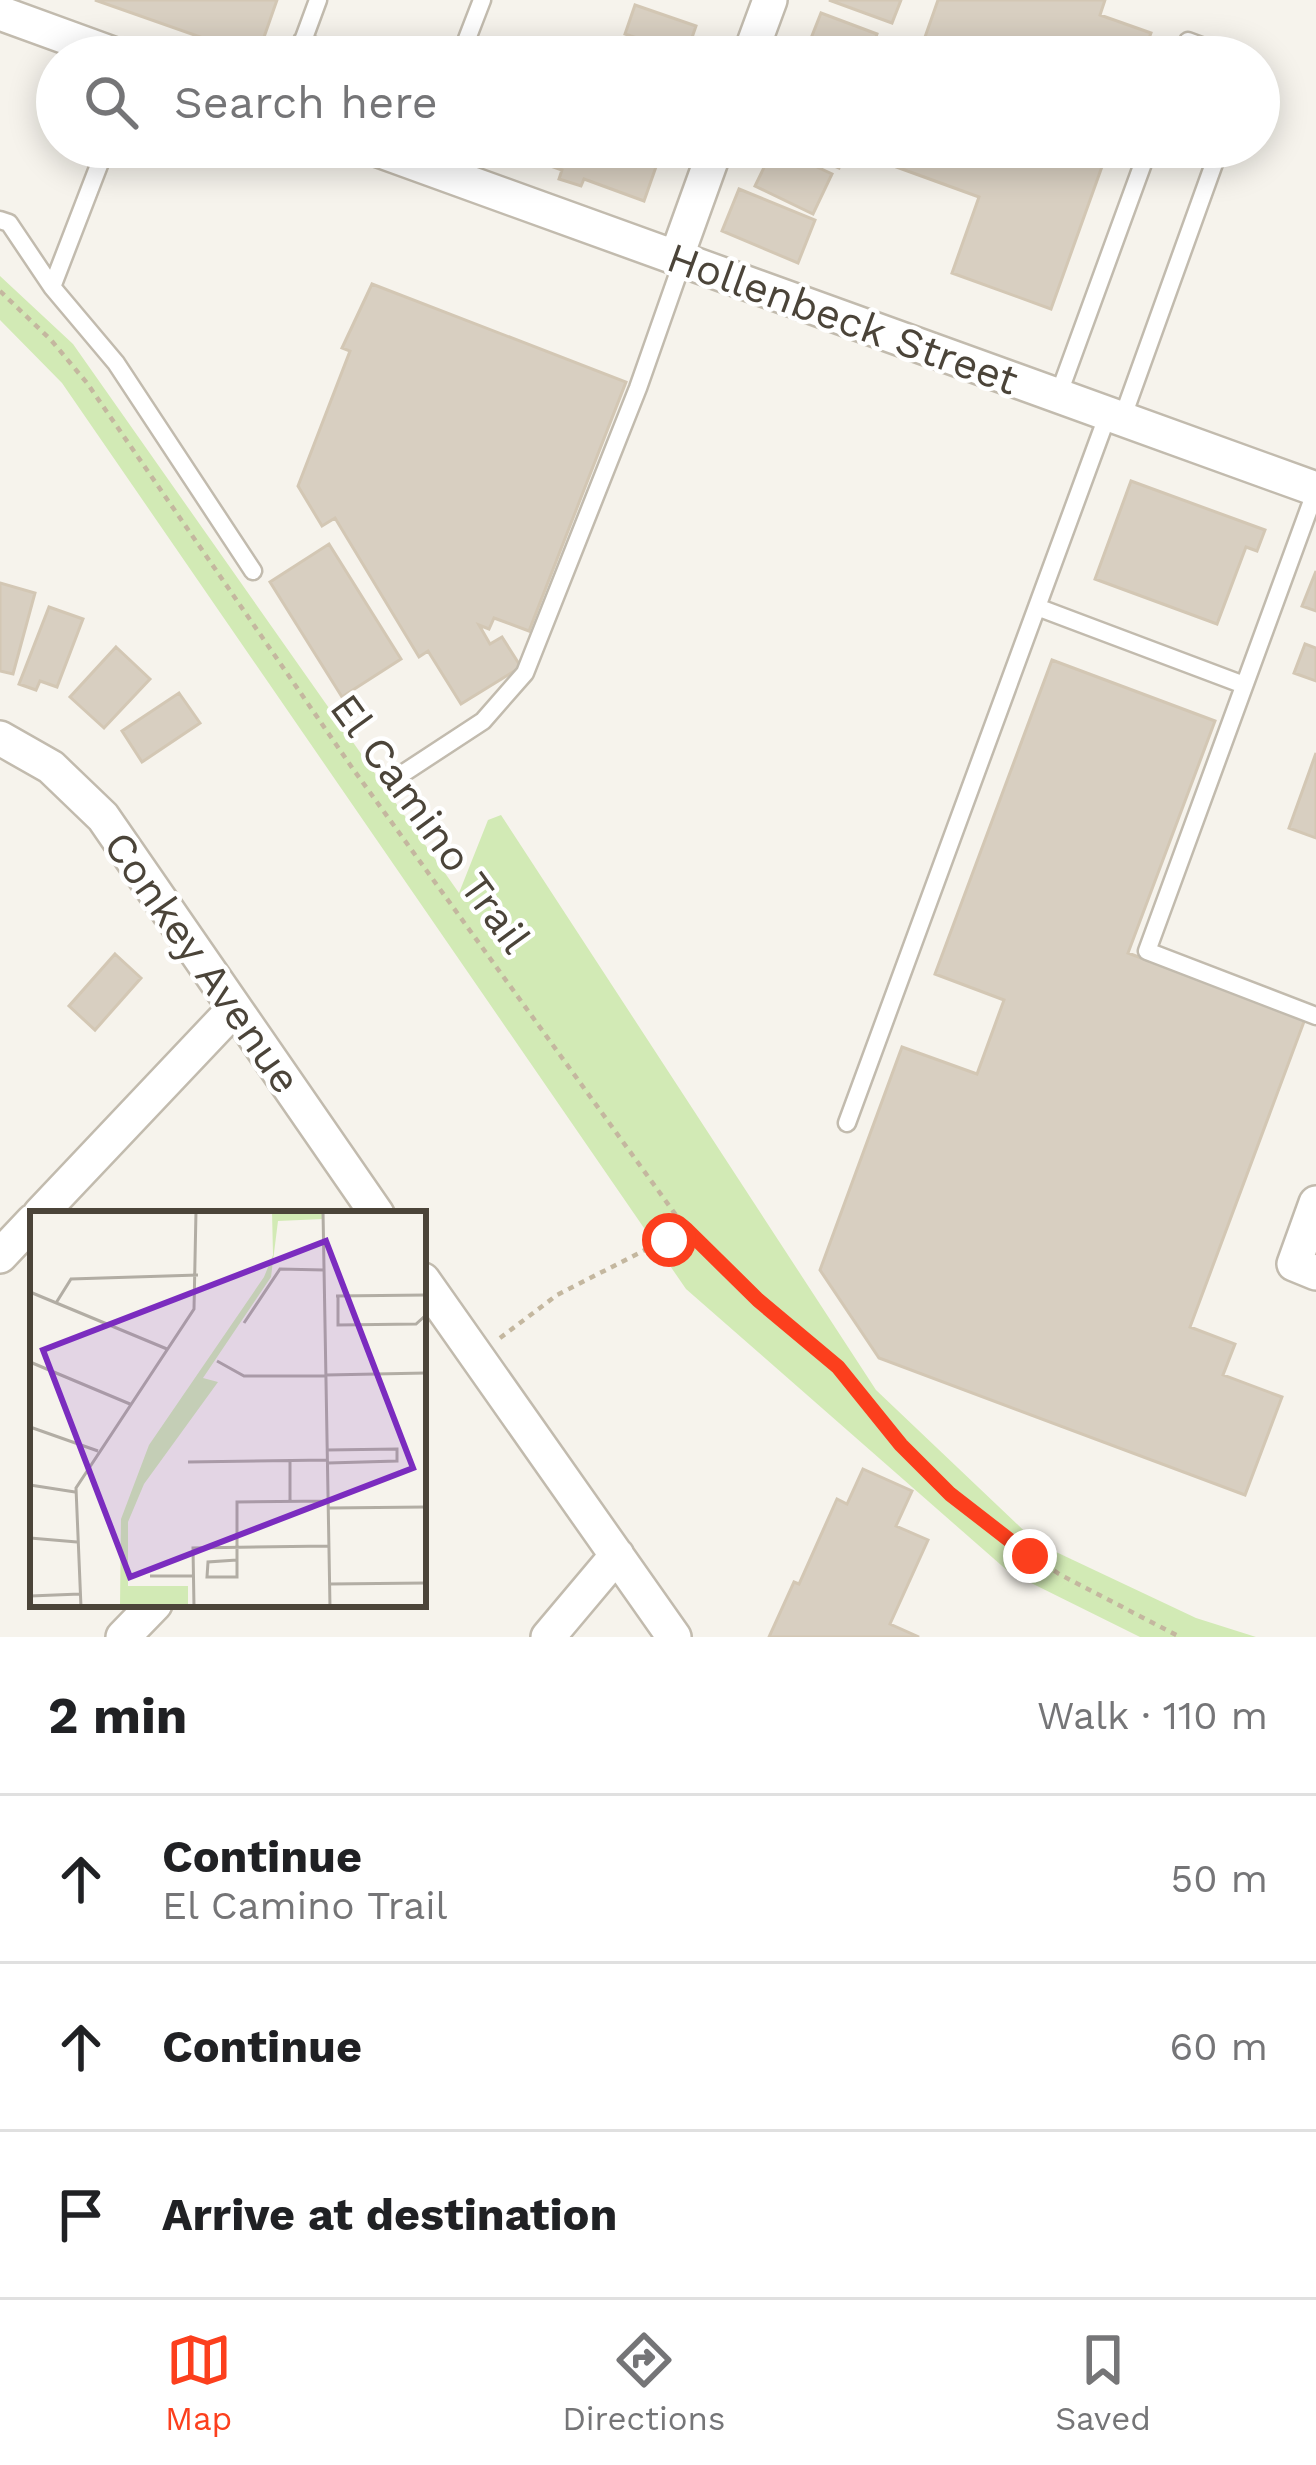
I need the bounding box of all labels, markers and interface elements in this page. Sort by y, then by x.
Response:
search box [36,36,1280,168]
icon: search [78,69,144,135]
text: Search here [174,76,438,129]
street label: Hollenbeck Street [661,232,1025,405]
street label: El Camino Trail [320,685,541,962]
street label: Conkey Avenue [94,822,311,1103]
inset map [30,1211,426,1607]
route start [642,1213,696,1267]
route end [1003,1529,1057,1583]
text: 2 min [48,1686,187,1745]
text: Walk · 110 m [1037,1693,1268,1738]
text: Continue [162,1830,362,1883]
icon: ahead [48,1846,114,1912]
text: 50 m [1171,1856,1268,1901]
text: El Camino Trail [162,1883,448,1928]
icon: ahead [48,2014,114,2080]
text: Continue [162,2020,362,2073]
text: 60 m [1170,2024,1268,2069]
icon: arrive [48,2182,114,2248]
text: Arrive at destination [162,2188,617,2241]
tab: Map [165,2327,232,2438]
tab: Directions [562,2327,725,2438]
tab: Saved [1055,2327,1151,2438]

